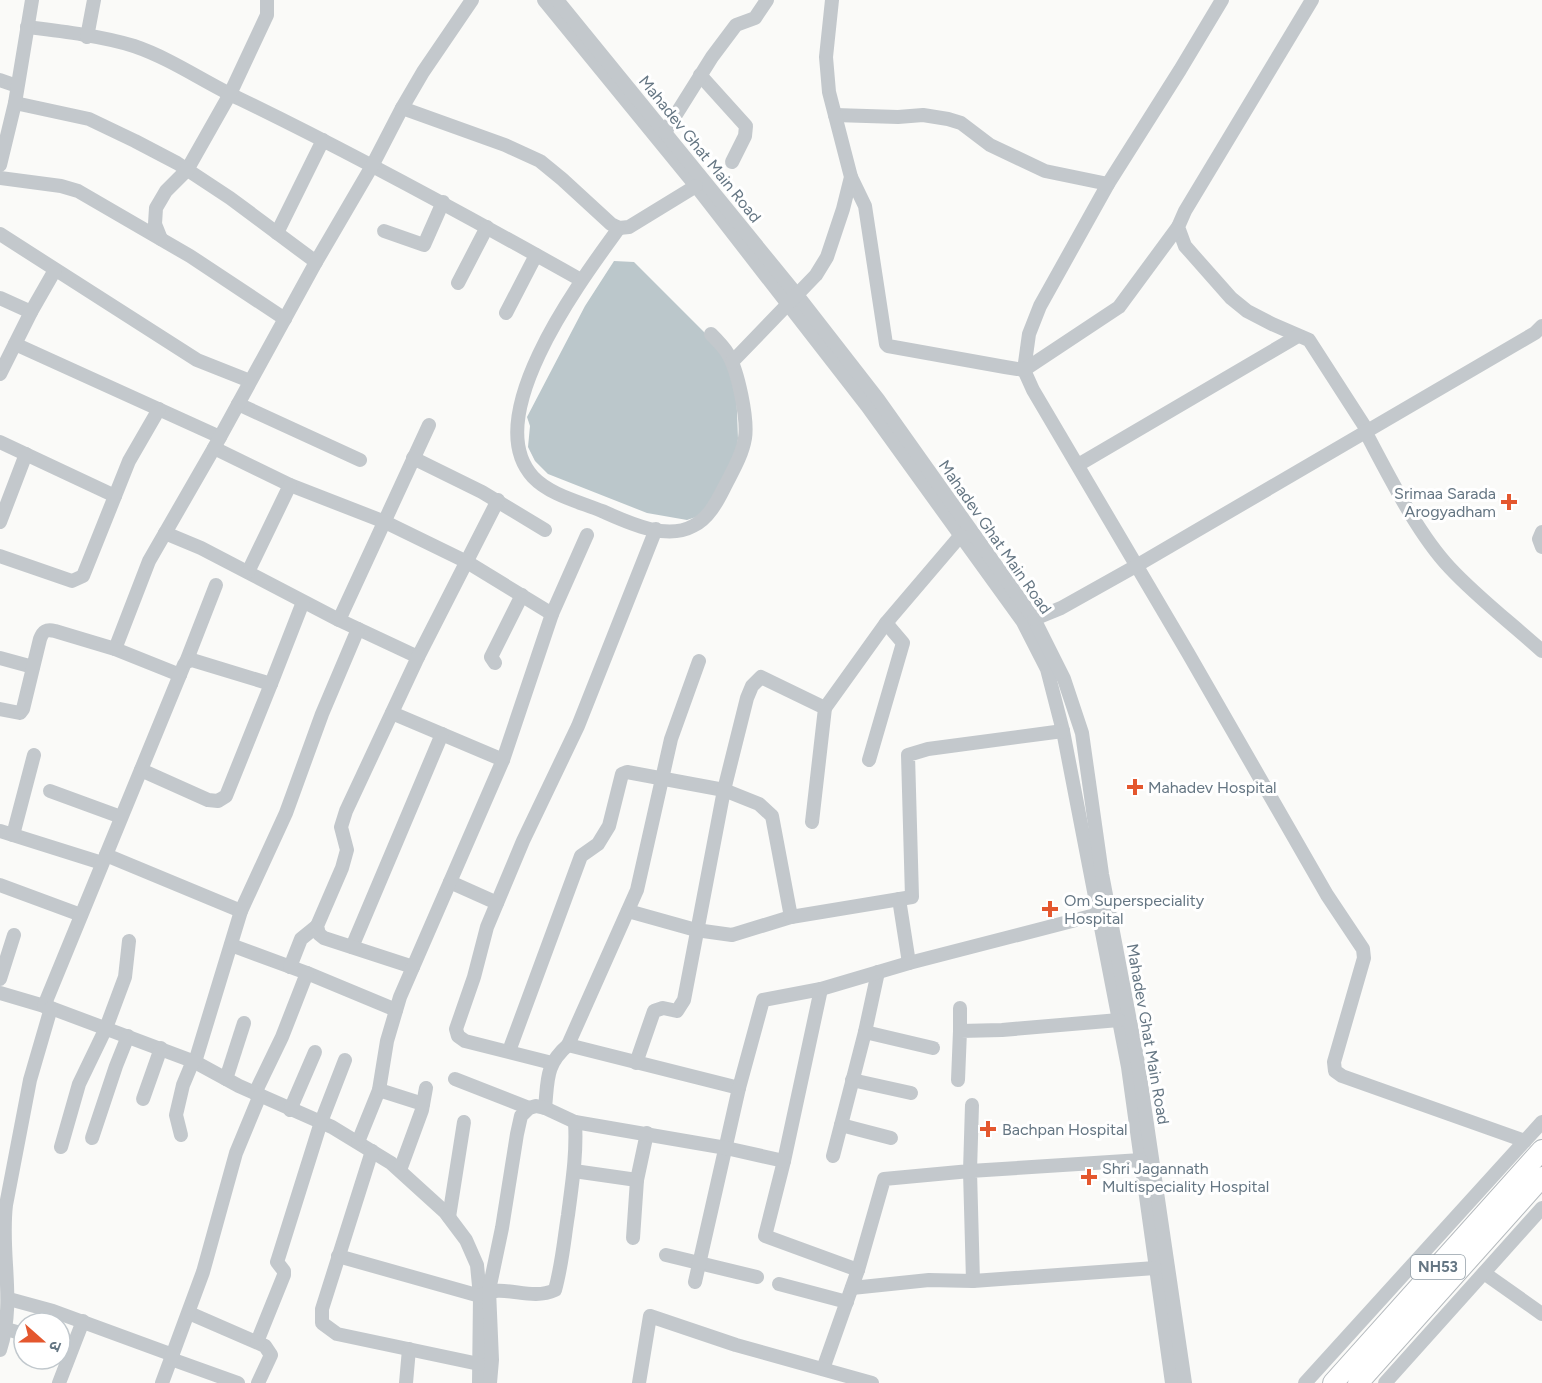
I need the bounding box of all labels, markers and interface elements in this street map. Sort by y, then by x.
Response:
street label: Mahadev Ghat Main Road [635,72,765,226]
street label: Mahadev Ghat Main Road [935,456,1055,618]
place label: Srimaa Sarada Arogyadham [1394,484,1496,521]
marker: Srimaa Sarada Arogyadham [1500,493,1518,511]
marker: Mahadev Hospital [1126,778,1144,796]
place label: Mahadev Hospital [1148,778,1277,797]
place label: Om Superspeciality Hospital [1064,891,1205,928]
marker: Om Superspeciality Hospital [1041,900,1059,918]
street label: Mahadev Ghat Main Road [1123,942,1173,1126]
marker: Bachpan Hospital [979,1120,997,1138]
place label: Bachpan Hospital [1002,1120,1128,1139]
place label: Shri Jagannath Multispeciality Hospital [1102,1159,1269,1196]
marker: Shri Jagannath Multispeciality Hospital [1080,1168,1098,1186]
road number: NH53 [1411,1255,1465,1279]
north arrow [12,1311,72,1371]
text: उ [45,1338,66,1355]

